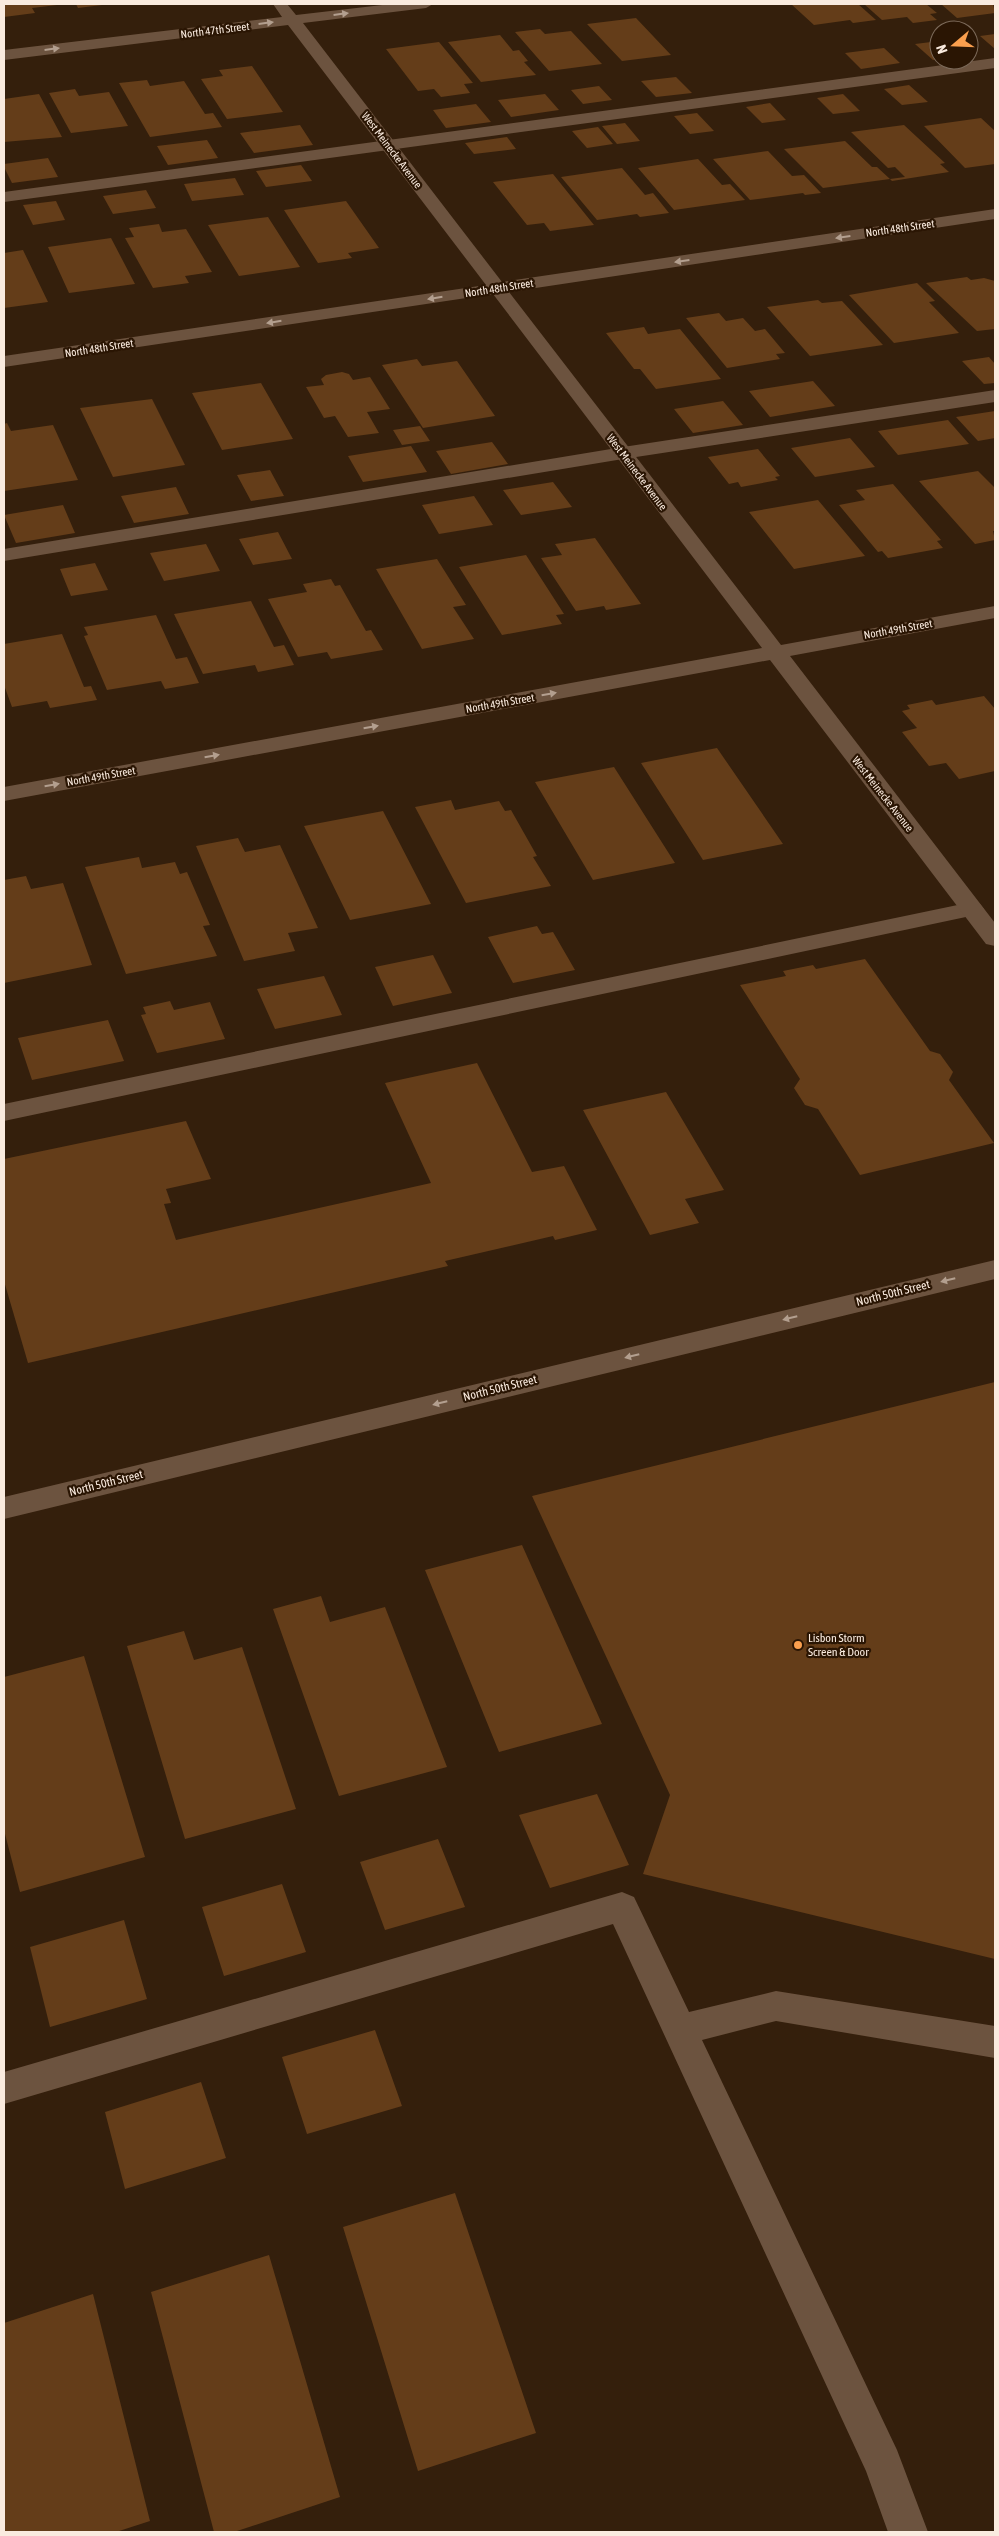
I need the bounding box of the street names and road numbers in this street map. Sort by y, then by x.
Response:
street label: North 47th Street [180,20,250,40]
street label: West Meinecke Avenue [360,110,424,190]
street label: North 48th Street [865,217,935,239]
street label: North 48th Street [464,277,534,299]
street label: North 48th Street [64,337,134,359]
street label: West Meinecke Avenue [605,432,669,512]
street label: North 49th Street [863,617,933,641]
street label: North 49th Street [465,691,535,715]
street label: West Meinecke Avenue [850,754,916,834]
street label: North 49th Street [66,764,136,788]
street label: North 50th Street [855,1277,932,1309]
street label: North 50th Street [462,1372,539,1404]
street label: North 50th Street [68,1467,145,1499]

